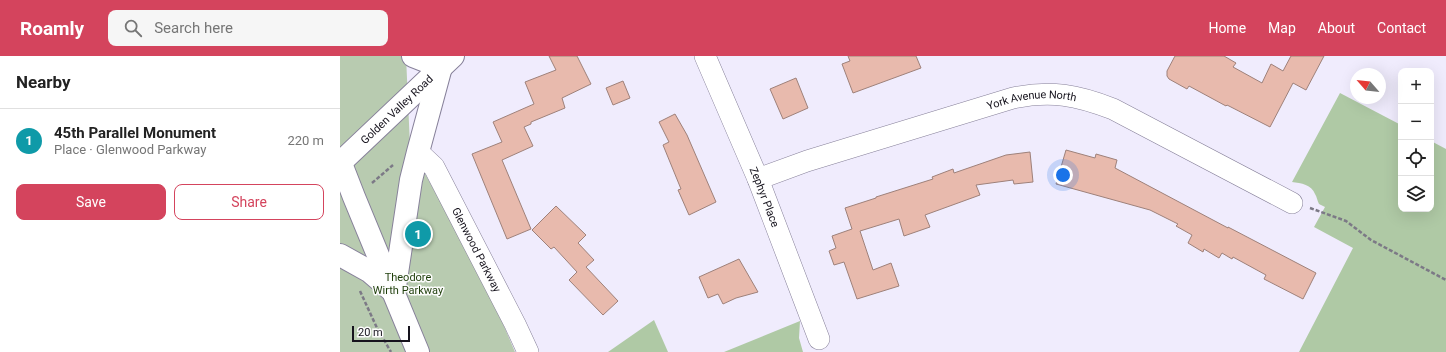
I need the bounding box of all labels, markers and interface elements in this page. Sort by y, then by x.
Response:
search box [108,10,388,46]
text: Roamly [20,17,84,40]
icon: search [122,17,144,39]
text: Search here [154,19,233,37]
text: Home [1208,20,1246,36]
text: Map [1268,20,1296,36]
text: About [1318,20,1355,36]
text: Contact [1377,20,1426,36]
north arrow [1350,68,1386,104]
map controls [1398,68,1434,212]
button: + [1398,68,1434,104]
text: Nearby [16,72,71,92]
street label: Golden Valley Road [358,72,435,147]
street label: York Avenue North [985,88,1078,112]
button: − [1398,104,1434,140]
text: 45th Parallel Monument [54,124,216,142]
text: 1 [25,133,33,148]
text: 220 m [287,133,324,148]
button: locate [1398,140,1434,176]
text: Place · Glenwood Parkway [54,142,206,157]
street label: Zephyr Place [747,165,782,229]
your location [1053,165,1073,185]
button: layers [1398,176,1434,212]
button: Save [16,184,166,220]
button: Share [174,184,324,220]
street label: Glenwood Parkway [449,205,504,295]
pin: 1 [405,219,431,249]
park label: Theodore Wirth Parkway [373,271,444,297]
scale bar [352,324,410,343]
text: 20 m [358,326,383,339]

